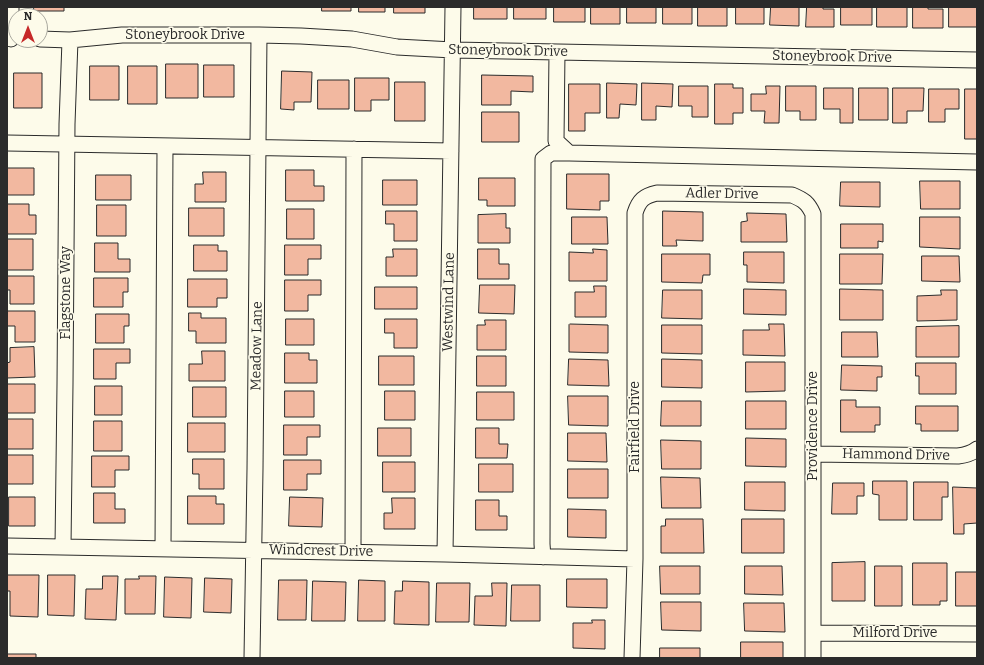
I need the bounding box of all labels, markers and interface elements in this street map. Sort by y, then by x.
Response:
north arrow [8,8,48,48]
text: N [24,10,32,23]
street label: Stoneybrook Drive [125,27,245,43]
street label: Stoneybrook Drive [448,42,568,60]
street label: Stoneybrook Drive [772,48,892,66]
street label: Adler Drive [685,185,759,203]
street label: Flagstone Way [58,246,74,340]
street label: Westwind Lane [440,252,458,352]
street label: Meadow Lane [248,301,266,391]
street label: Providence Drive [805,371,821,481]
street label: Fairfield Drive [627,381,643,473]
street label: Hammond Drive [842,446,950,464]
street label: Windcrest Drive [269,542,373,560]
street label: Milford Drive [853,625,937,641]

